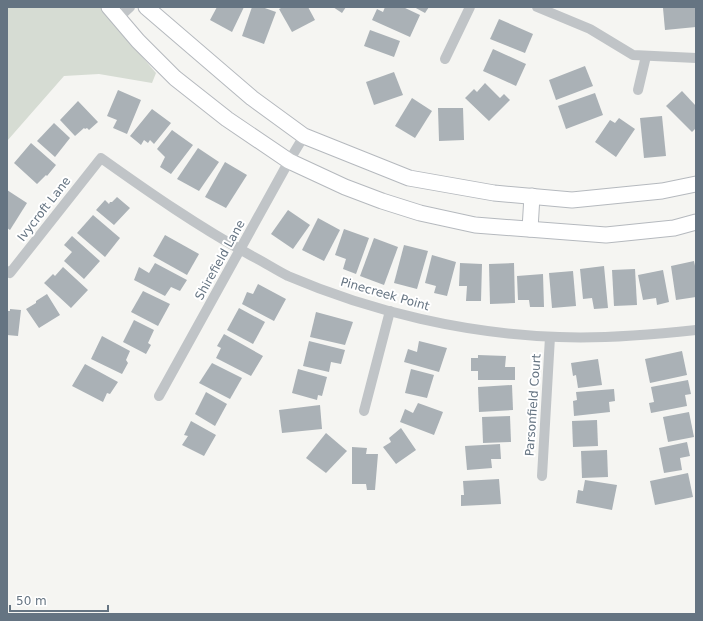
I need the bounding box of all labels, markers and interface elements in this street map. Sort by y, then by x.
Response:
street label: Ivycroft Lane [14,174,74,244]
street label: Shirefield Lane [192,218,248,302]
street label: Pinecreek Point [339,275,431,313]
street label: Parsonfield Court [522,353,544,457]
scale bar [10,587,108,613]
text: 50 m [16,594,47,608]

